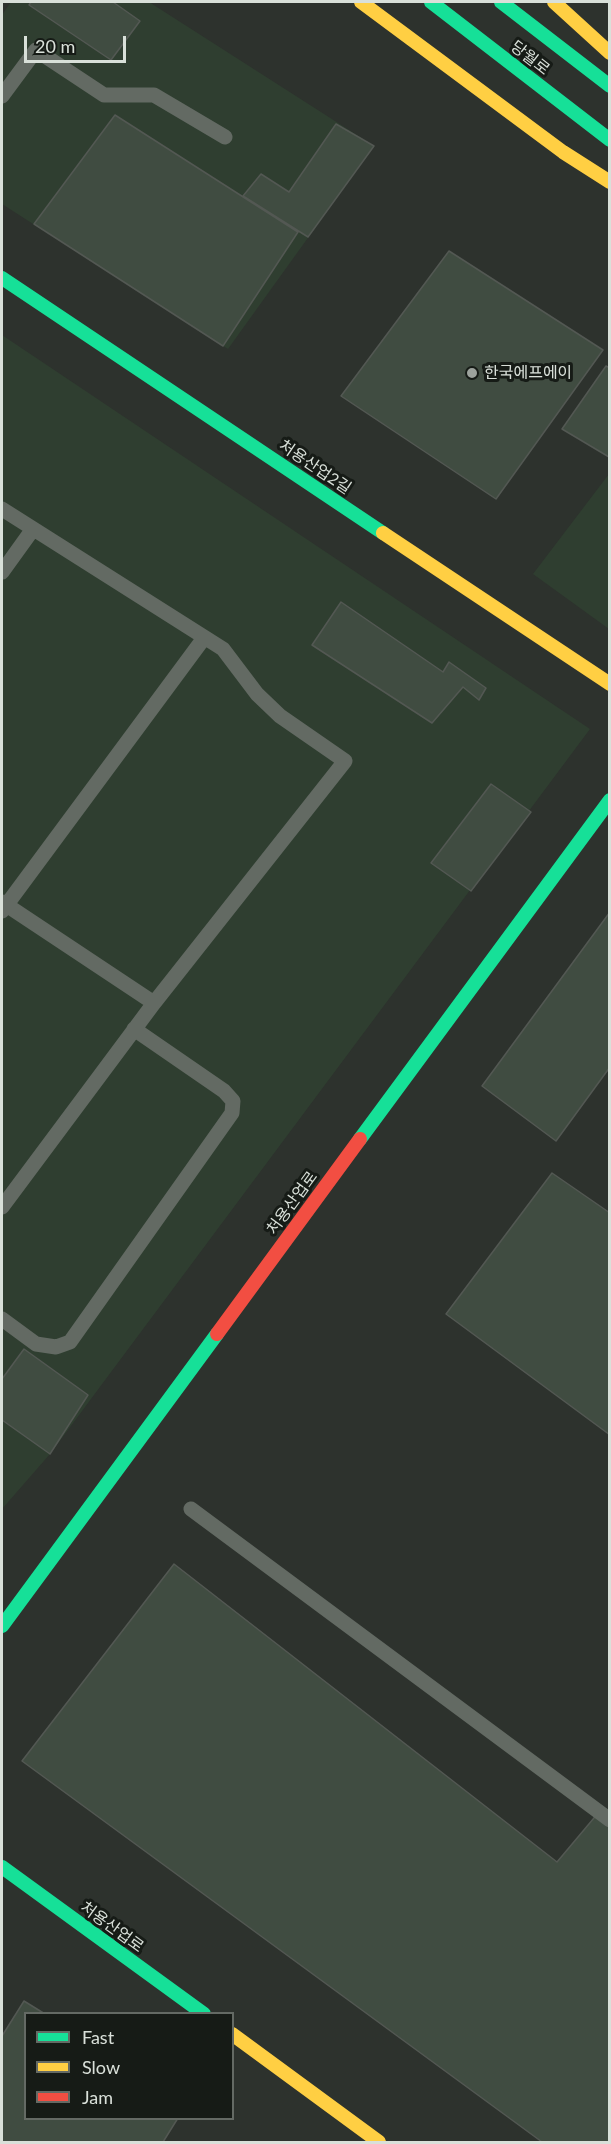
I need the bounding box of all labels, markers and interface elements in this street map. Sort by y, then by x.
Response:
scale bar [27,24,129,62]
text: 20 m [35,35,75,57]
street label: 당월로 [507,37,553,79]
place label: 한국에프에이 [484,363,572,383]
marker: 한국에프에이 [465,366,479,380]
street label: 처용산업2길 [275,436,355,498]
street label: 처용산업로 [263,1168,321,1238]
street label: 처용산업로 [77,1898,147,1956]
legend [24,2012,234,2120]
text: Fast [82,2026,114,2048]
text: Slow [82,2056,120,2078]
text: Jam [82,2086,113,2108]

